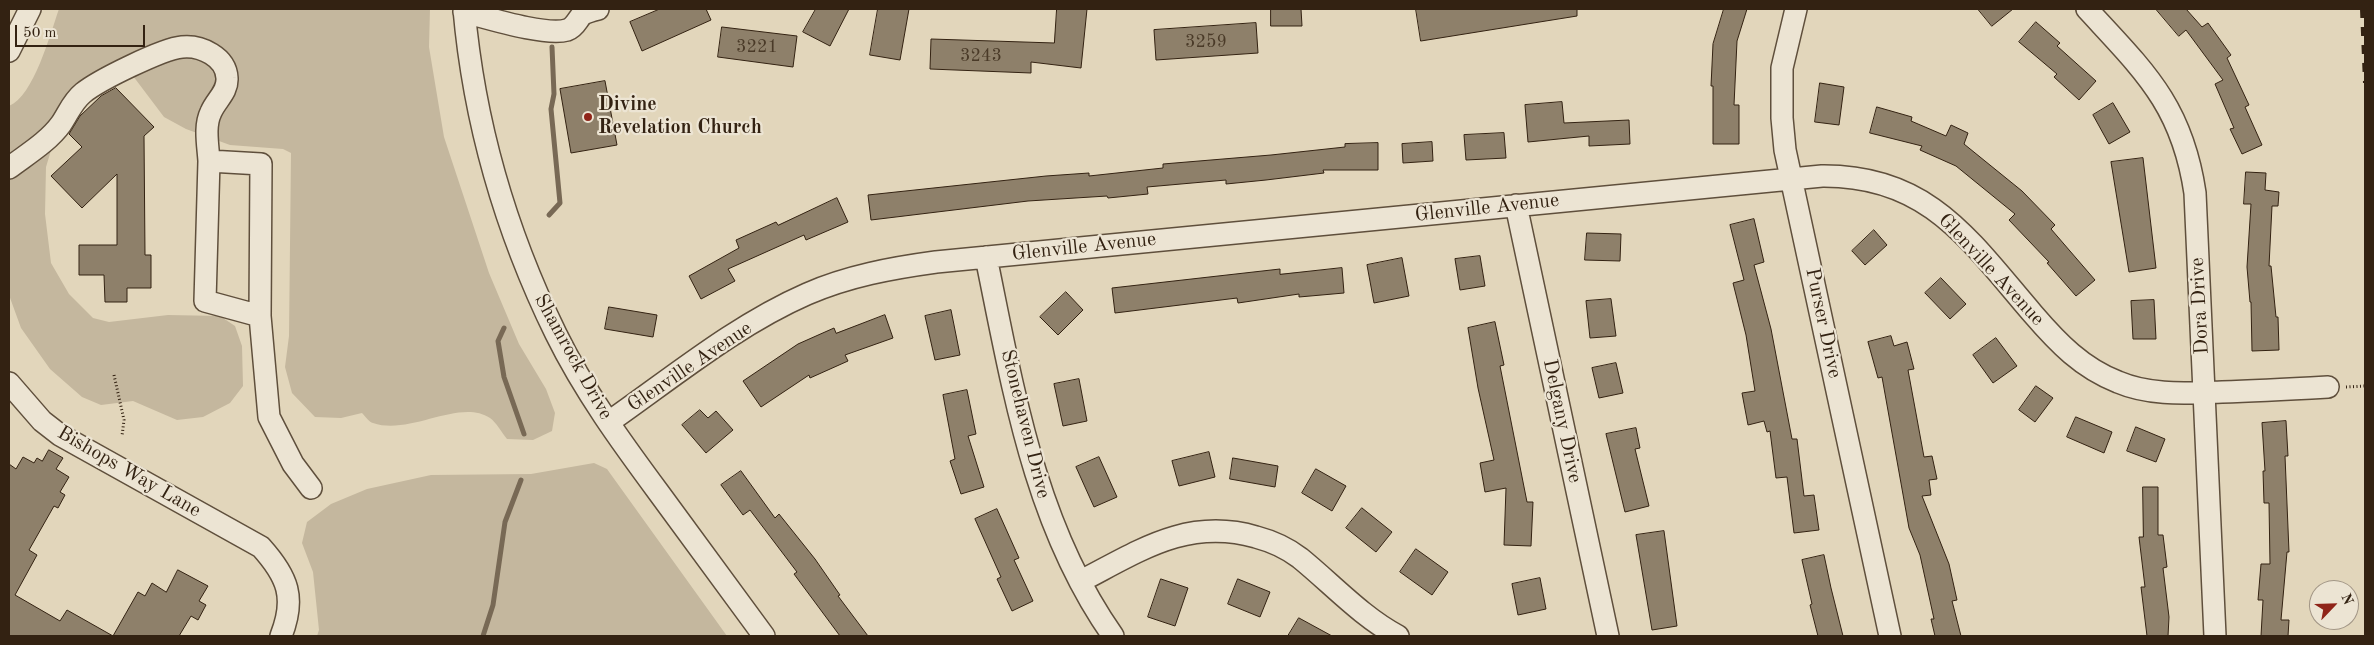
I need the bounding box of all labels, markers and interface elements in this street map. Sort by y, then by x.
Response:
scale bar [18,15,148,47]
text: 50 m [23,26,57,41]
house number: 3259 [1185,31,1227,53]
house number: 3221 [736,36,778,58]
house number: 3243 [960,45,1002,67]
place label: Divine Revelation Church [598,93,762,140]
marker: Divine Revelation Church [582,111,594,123]
street label: Glenville Avenue [1414,188,1560,228]
street label: Glenville Avenue [1933,209,2049,331]
street label: Glenville Avenue [1011,227,1157,267]
street label: Dora Drive [2185,257,2215,355]
street label: Purser Drive [1800,266,1846,380]
street label: Shamrock Drive [529,290,617,424]
street label: Glenville Avenue [623,317,757,417]
street label: Stonehaven Drive [995,347,1055,501]
street label: Delgany Drive [1537,357,1587,485]
street label: Bishops Way Lane [53,421,205,523]
north arrow [2309,580,2359,630]
text: N [2338,592,2355,607]

